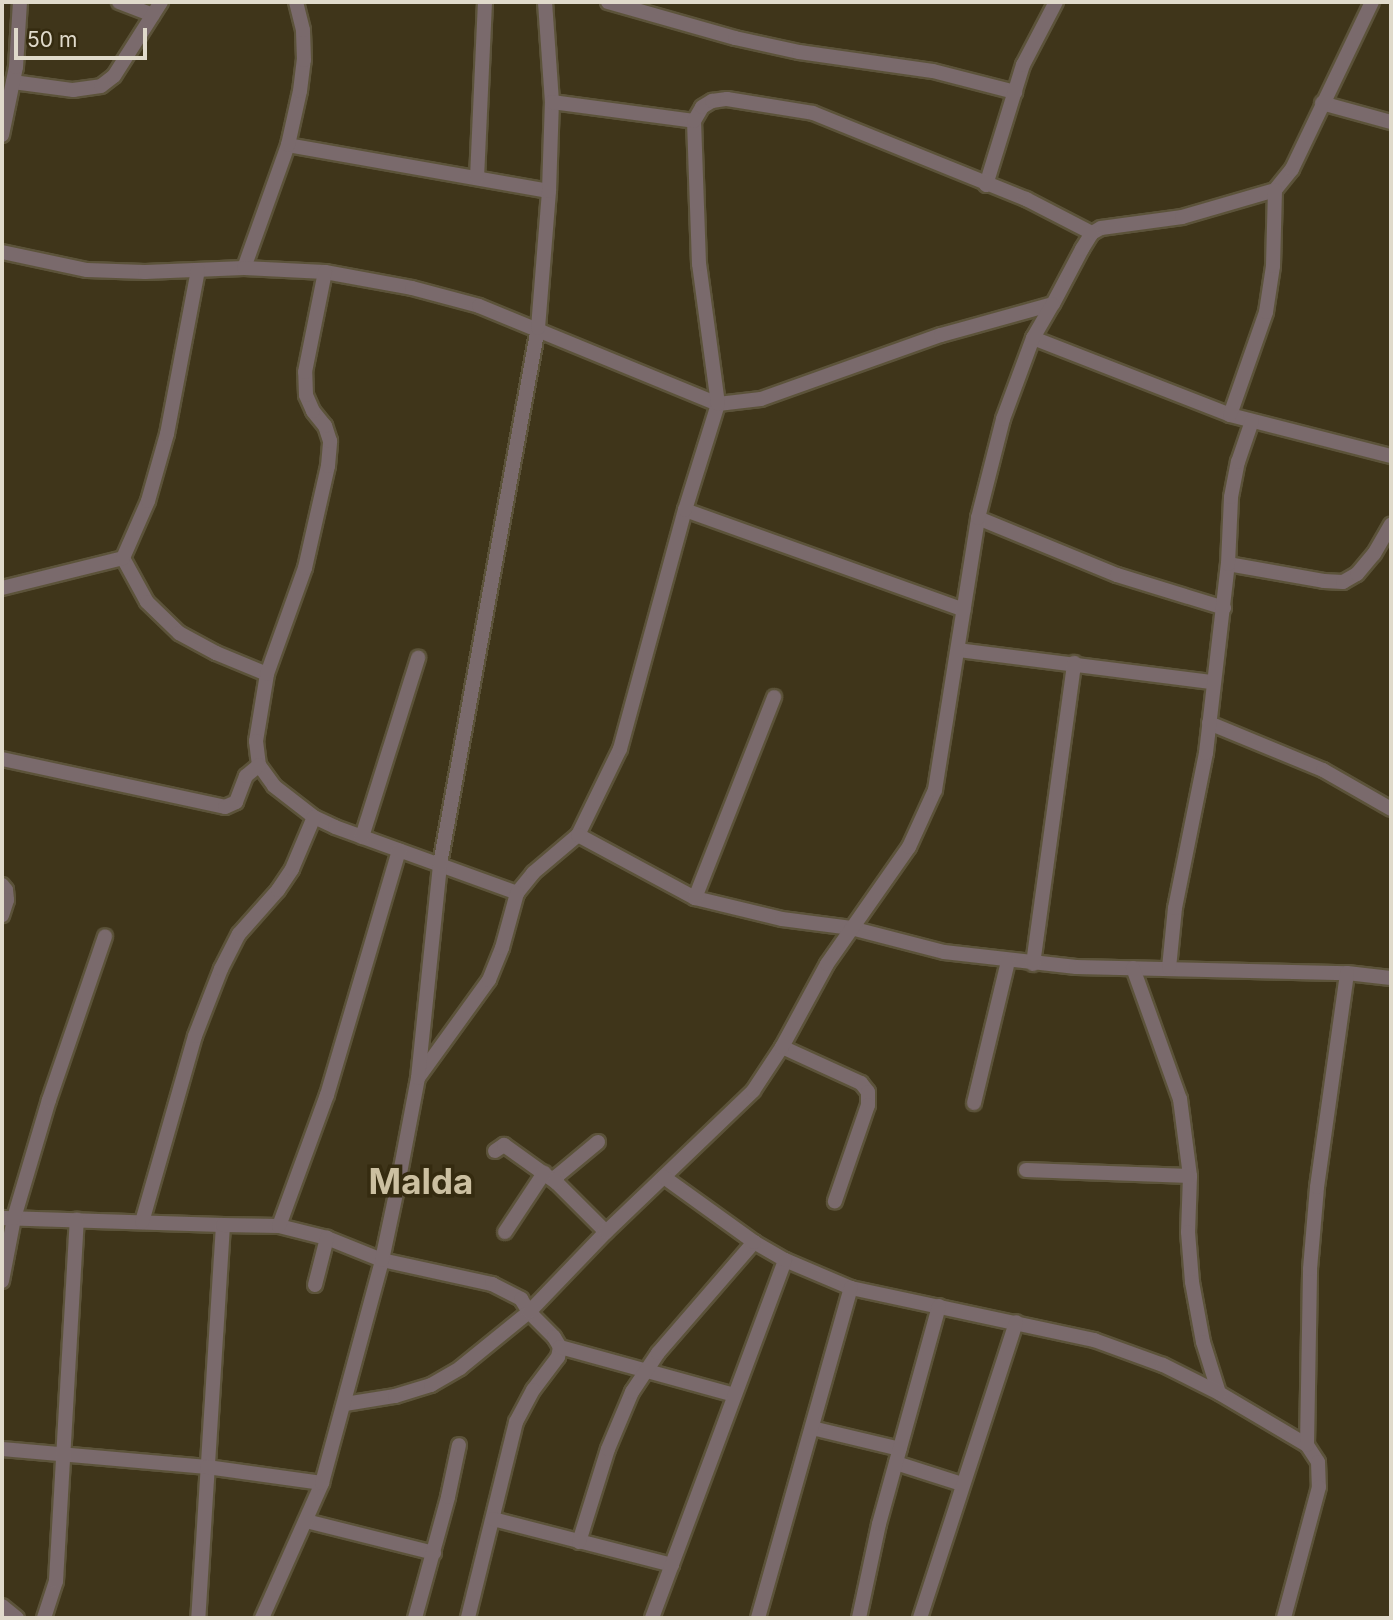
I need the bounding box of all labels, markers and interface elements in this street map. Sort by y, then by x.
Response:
scale bar [18,14,150,58]
text: 50 m [27,27,77,52]
district label: Malda [369,1160,473,1202]

